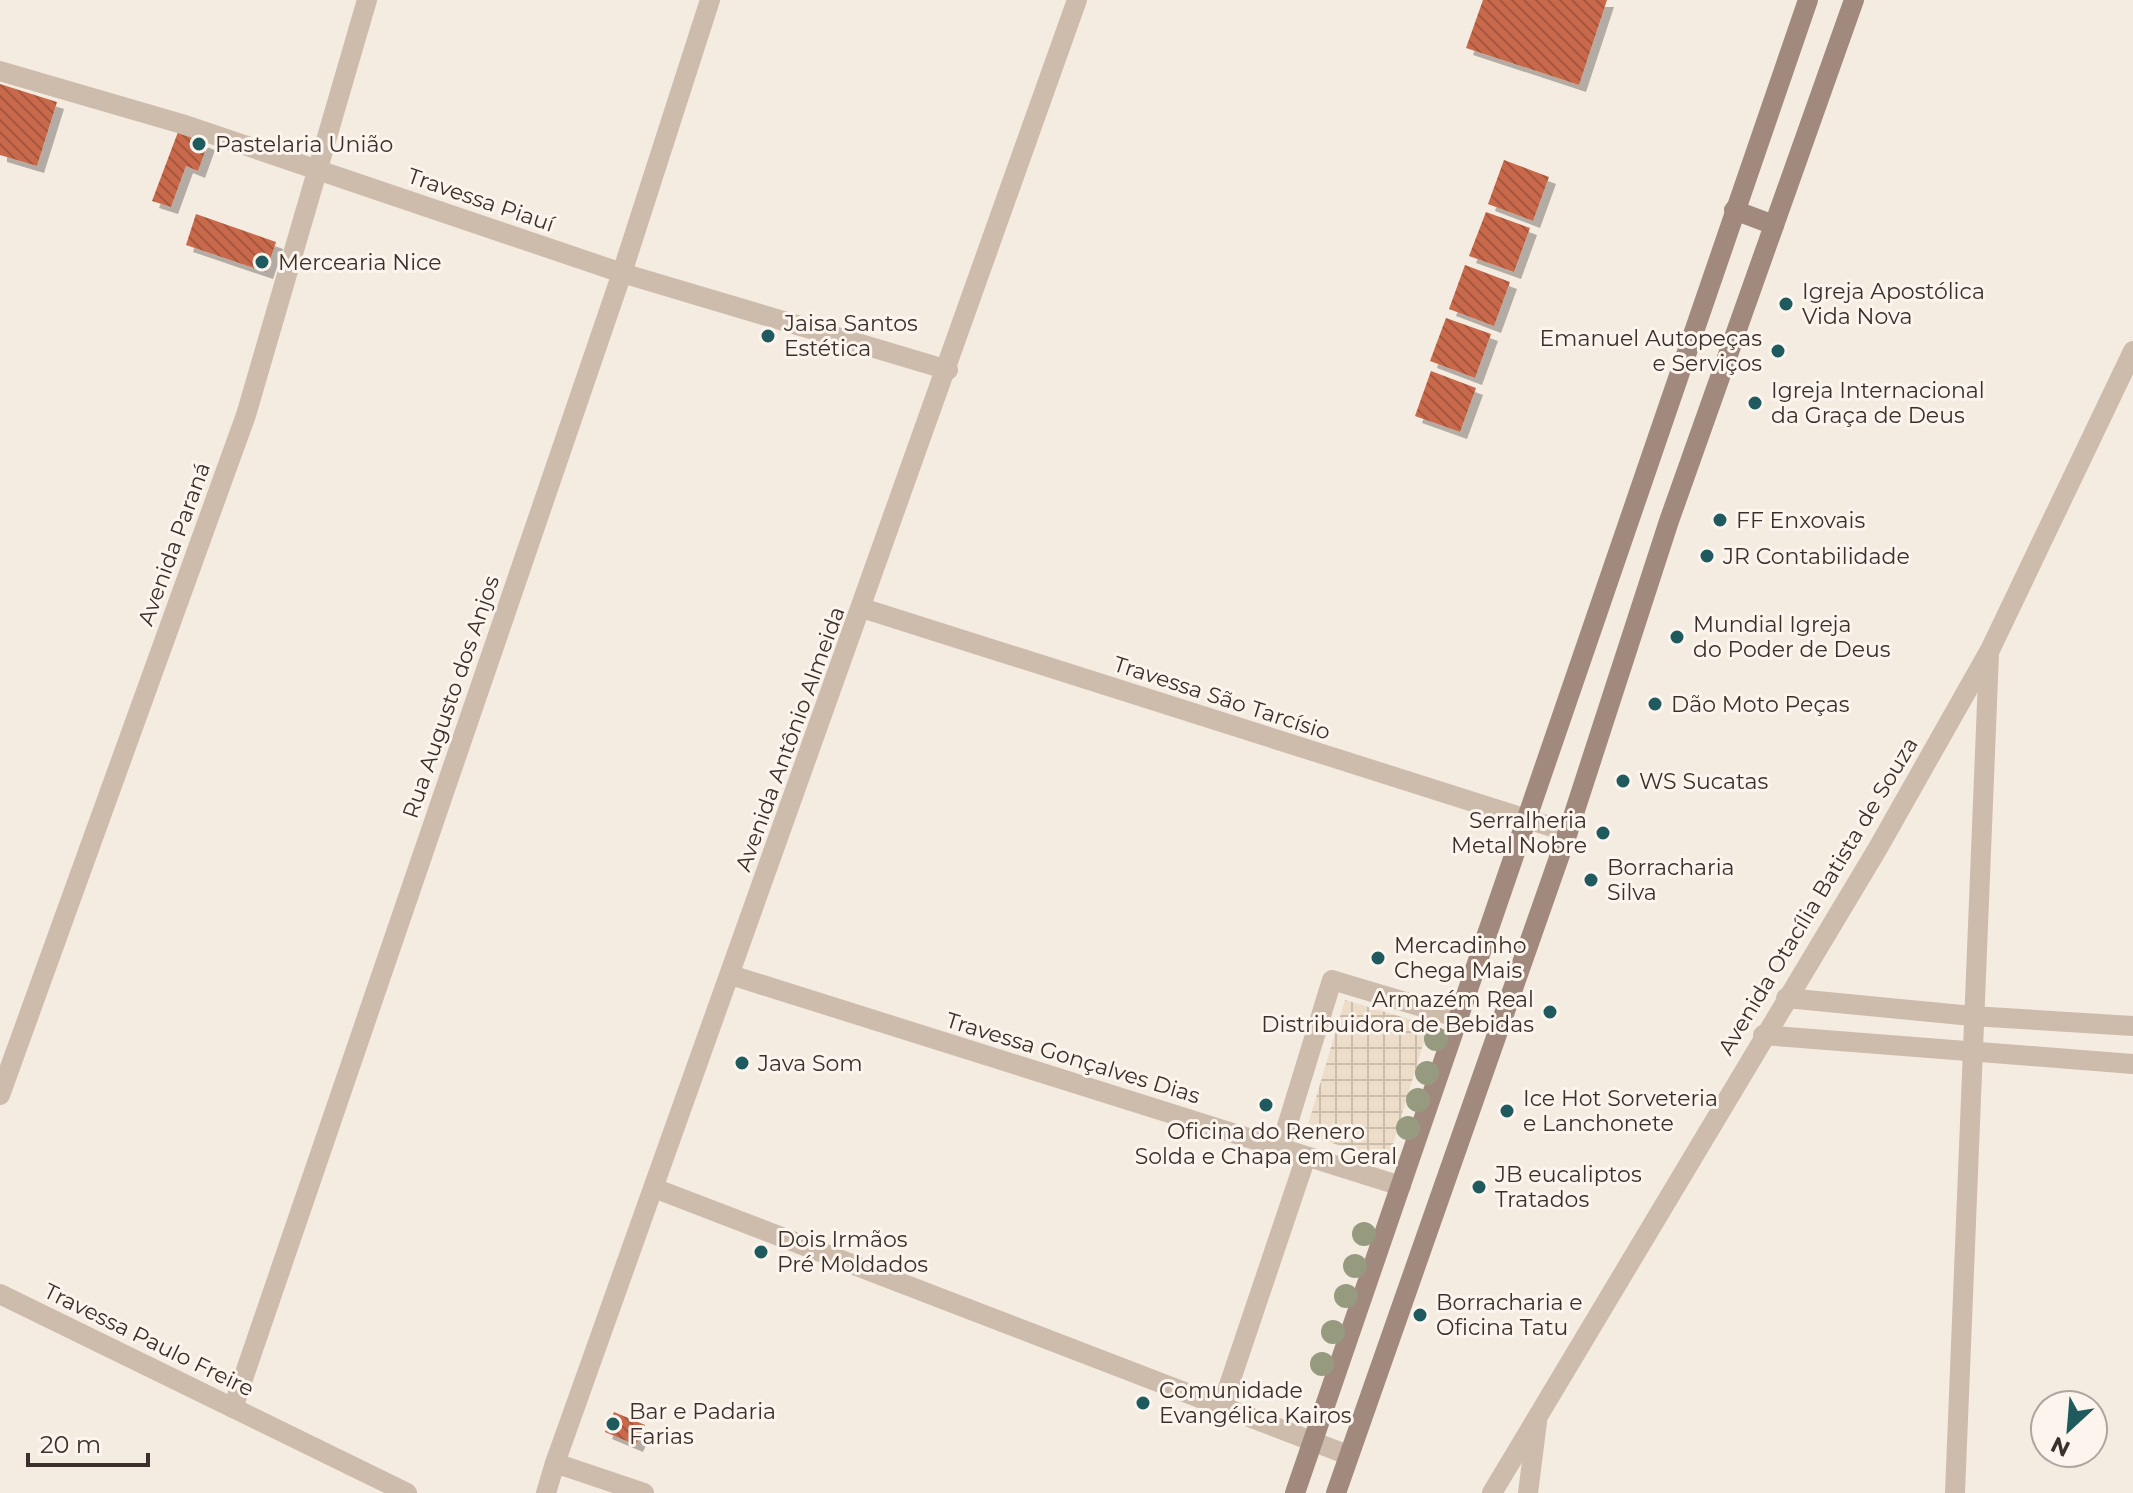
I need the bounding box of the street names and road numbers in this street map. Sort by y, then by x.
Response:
street label: Travessa Piauí [404,162,559,238]
street label: Avenida Paraná [132,459,216,629]
street label: Rua Augusto dos Anjos [397,572,505,822]
street label: Avenida Antônio Almeida [729,603,851,875]
street label: Travessa São Tarcísio [1110,650,1334,746]
street label: Avenida Otacília Batista de Souza [1712,732,1924,1060]
street label: Travessa Gonçalves Dias [943,1006,1204,1110]
street label: Travessa Paulo Freire [40,1277,258,1403]

